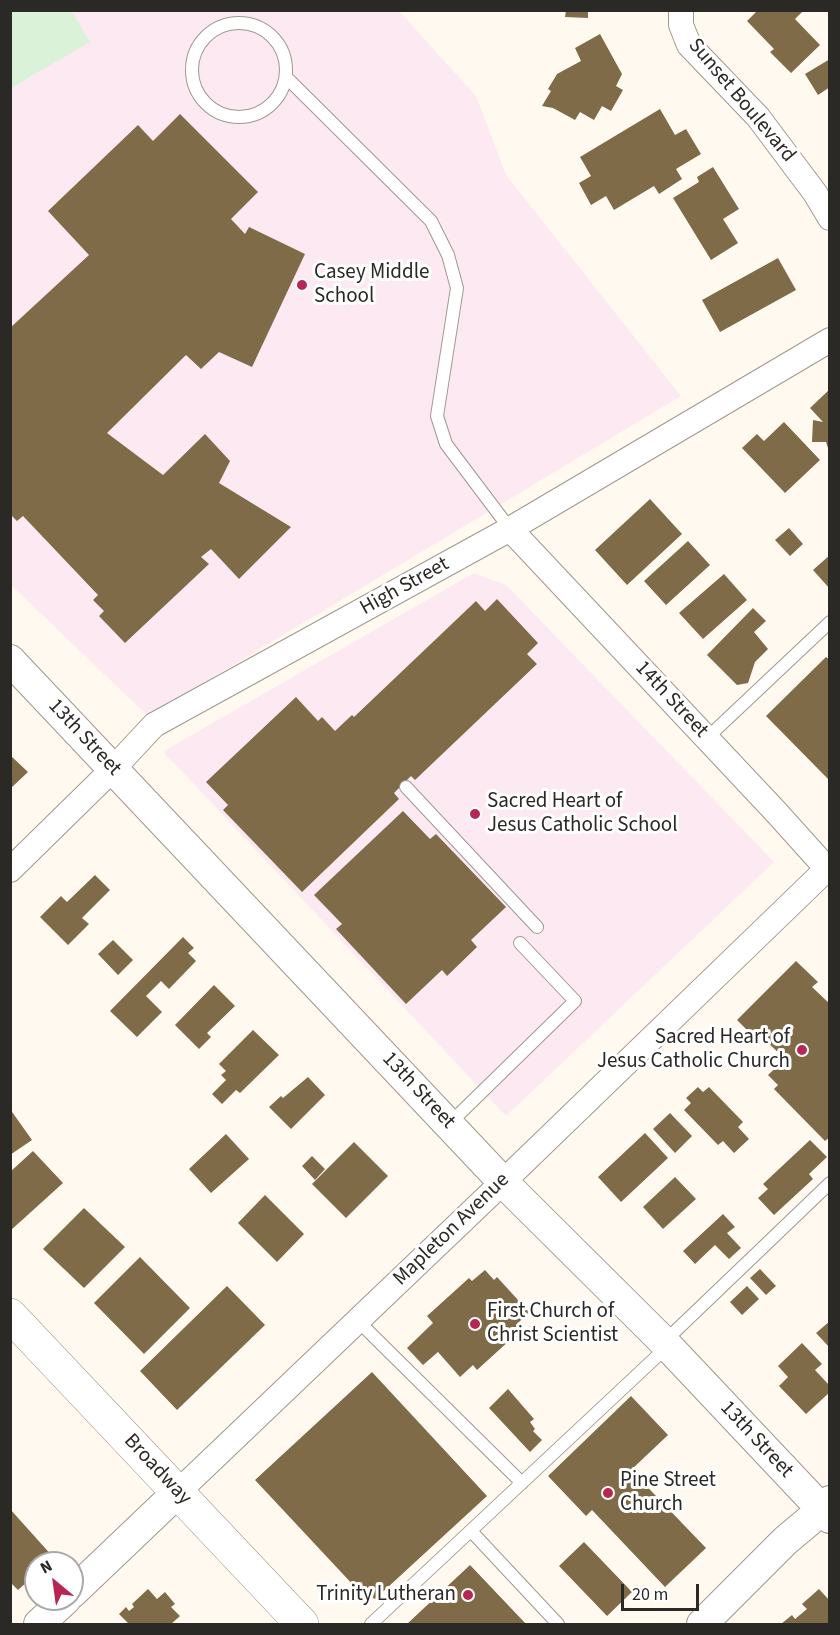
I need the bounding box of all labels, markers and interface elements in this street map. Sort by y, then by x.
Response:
street label: Sunset Boulevard [682,34,800,168]
place label: Casey Middle School [314,260,429,310]
marker: Casey Middle School [295,278,309,292]
street label: High Street [356,552,454,622]
street label: 14th Street [629,656,713,744]
street label: 13th Street [42,694,126,782]
place label: Sacred Heart of Jesus Catholic School [487,789,678,839]
marker: Sacred Heart of Jesus Catholic School [468,807,482,821]
place label: Sacred Heart of Jesus Catholic Church [597,1025,790,1075]
marker: Sacred Heart of Jesus Catholic Church [795,1043,809,1057]
street label: 13th Street [376,1047,460,1135]
street label: Mapleton Avenue [389,1168,515,1292]
place label: First Church of Christ Scientist [487,1299,618,1349]
marker: First Church of Christ Scientist [468,1317,482,1331]
street label: 13th Street [714,1396,798,1484]
street label: Broadway [118,1429,196,1511]
place label: Pine Street Church [620,1468,716,1518]
marker: Pine Street Church [601,1486,615,1500]
north arrow [24,1551,84,1611]
text: N [36,1555,56,1579]
scale bar [624,1572,702,1610]
place label: Trinity Lutheran [316,1582,456,1608]
text: 20 m [632,1582,668,1607]
marker: Trinity Lutheran [461,1588,475,1602]

